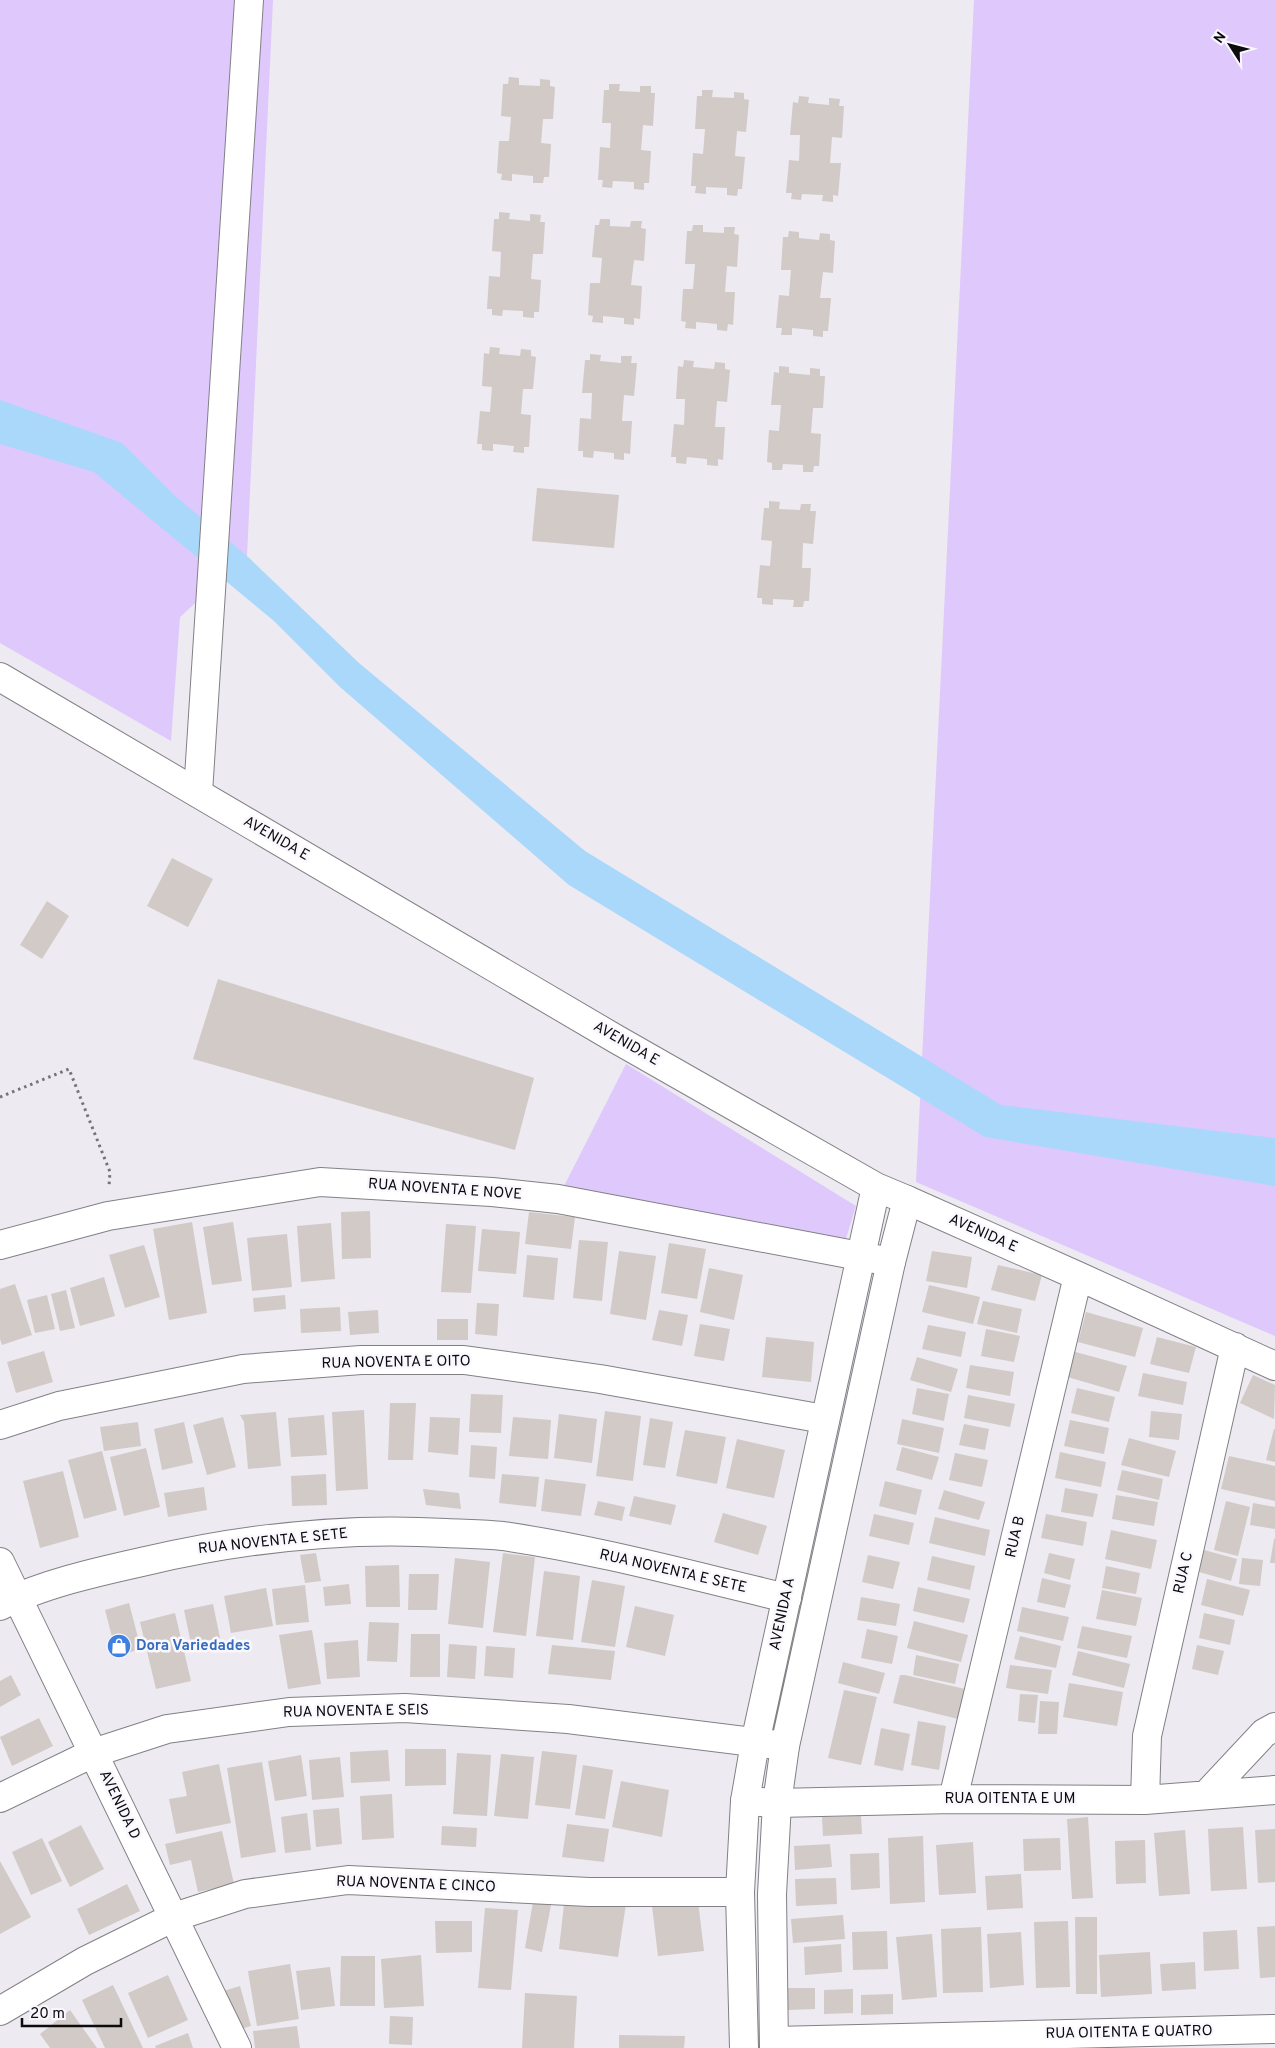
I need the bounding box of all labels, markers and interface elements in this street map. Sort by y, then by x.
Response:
north arrow [1205,20,1255,70]
text: N [1211,29,1231,47]
street label: AVENIDA E [239,812,313,866]
street label: AVENIDA E [589,1017,663,1071]
street label: RUA NOVENTA E NOVE [367,1175,523,1205]
street label: AVENIDA E [946,1210,1020,1258]
street label: RUA NOVENTA E OITO [321,1352,471,1374]
street label: RUA B [1002,1514,1030,1560]
street label: RUA NOVENTA E SETE [197,1525,349,1559]
street label: RUA NOVENTA E SETE [597,1546,749,1598]
street label: RUA C [1170,1550,1198,1596]
street label: AVENIDA A [766,1576,800,1652]
shop icon: Dora Variedades [106,1633,132,1659]
place label: Dora Variedades [136,1637,250,1656]
street label: RUA NOVENTA E SEIS [283,1701,429,1723]
street label: AVENIDA D [94,1767,144,1843]
street label: RUA OITENTA E UM [945,1790,1075,1809]
street label: RUA NOVENTA E CINCO [336,1873,496,1897]
scale bar [22,1996,121,2028]
text: 20 m [30,2005,65,2024]
street label: RUA OITENTA E QUATRO [1045,2022,1213,2044]

